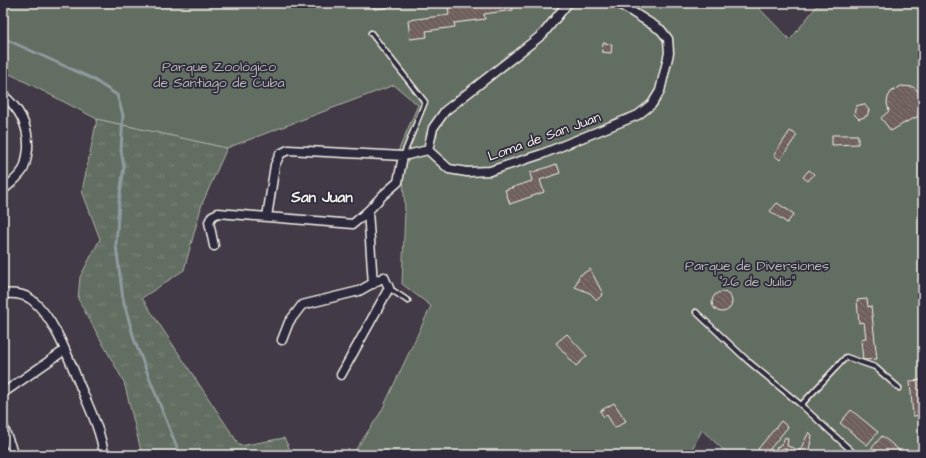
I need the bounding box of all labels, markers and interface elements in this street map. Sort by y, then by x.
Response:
park label: Parque Zoológico de Santiago de Cuba [153,57,285,93]
street label: Loma de San Juan [485,107,604,167]
district label: San Juan [290,187,353,208]
park label: Parque de Diversiones "26 de Julio" [685,256,829,292]

